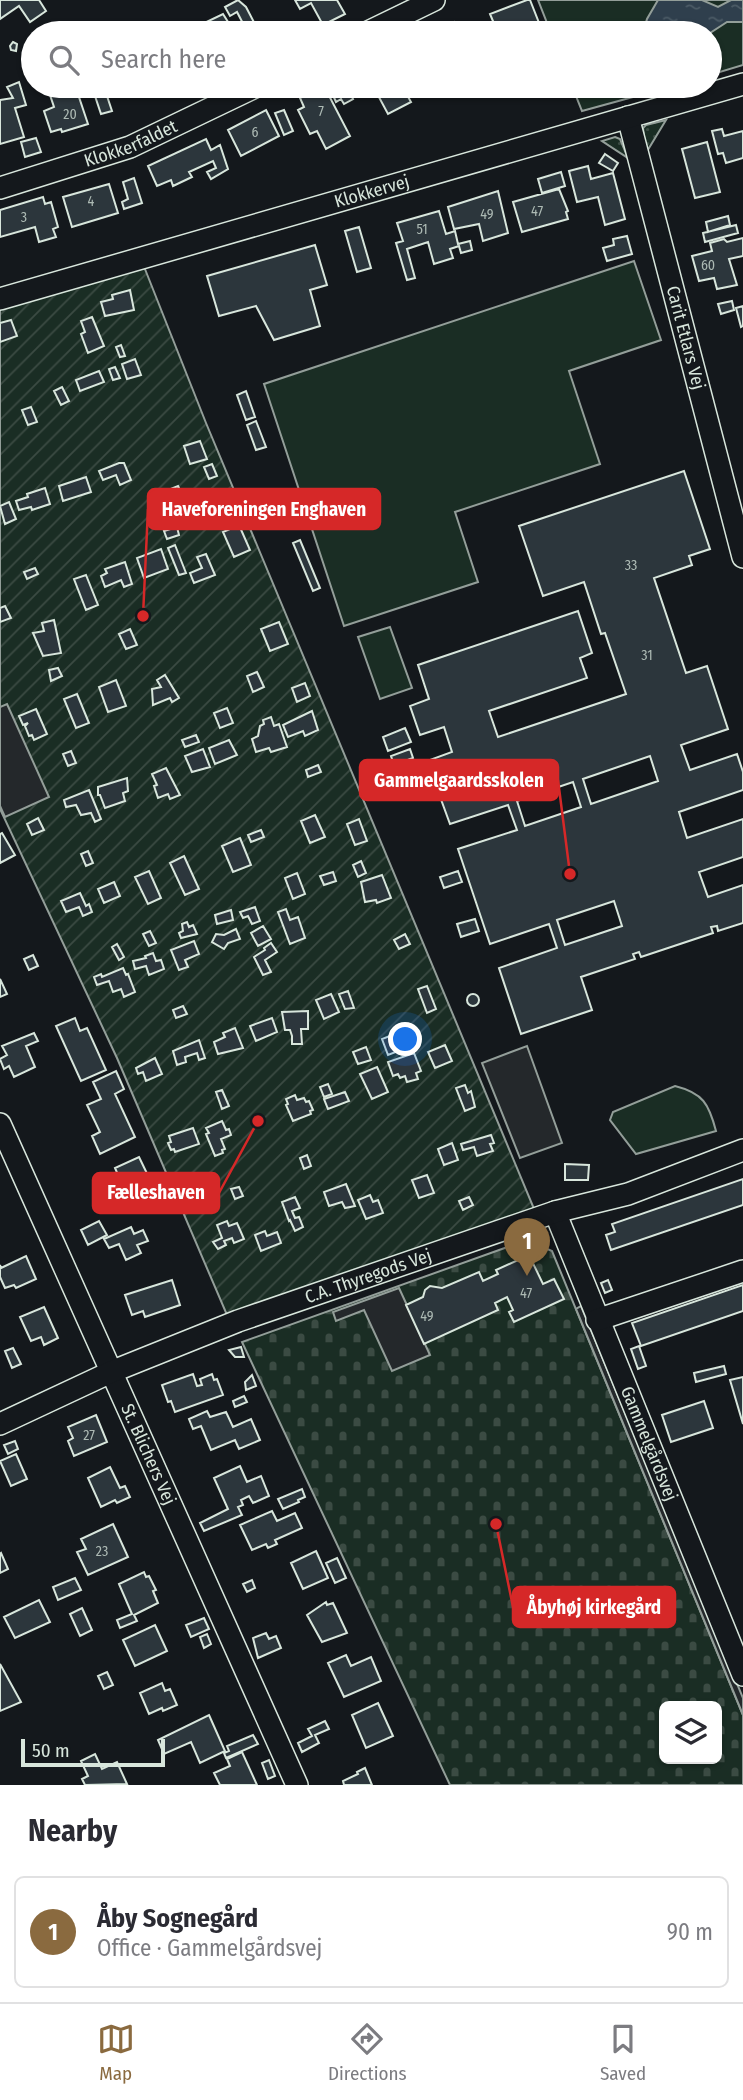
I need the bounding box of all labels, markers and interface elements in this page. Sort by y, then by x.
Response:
search box [21,21,722,98]
icon: search [45,41,83,79]
text: Search here [101,44,226,75]
house number: 7 [318,103,324,120]
house number: 20 [63,106,77,123]
street label: Klokkerfaldet [81,115,181,172]
house number: 6 [252,124,259,141]
street label: Klokkervej [332,170,412,213]
house number: 4 [88,193,95,210]
house number: 47 [531,203,543,220]
house number: 49 [480,206,494,223]
house number: 3 [21,209,27,226]
house number: 51 [416,221,428,238]
house number: 60 [701,257,715,274]
street label: Carit Etlars Vej [662,283,710,392]
callout: Haveforeningen Enghaven [148,489,380,529]
text: Haveforeningen Enghaven [162,498,366,521]
house number: 33 [625,557,637,574]
house number: 31 [641,647,653,664]
callout: Gammelgaardsskolen [360,760,558,800]
text: Gammelgaardsskolen [374,769,544,792]
your location [388,1022,422,1056]
callout: Fælleshaven [93,1173,219,1213]
text: Fælleshaven [107,1181,205,1204]
pin: 1 [504,1218,550,1276]
street label: C.A. Thyregods Vej [302,1244,434,1308]
house number: 47 [520,1285,532,1302]
house number: 49 [420,1308,434,1325]
street label: Gammelgårdsvej [616,1383,682,1504]
street label: St. Blichers Vej [116,1400,181,1508]
house number: 27 [83,1427,95,1444]
house number: 23 [96,1543,108,1560]
callout: Åbyhøj kirkegård [513,1587,675,1627]
text: Åbyhøj kirkegård [526,1594,661,1619]
map controls [659,1701,722,1764]
button: layers [659,1701,722,1764]
scale bar [21,1736,164,1768]
text: 50 m [32,1739,70,1762]
text: Nearby [28,1813,117,1849]
text: Åby Sognegård [97,1903,258,1934]
text: 1 [48,1918,58,1946]
text: 90 m [667,1918,713,1946]
text: Office · Gammelgårdsvej [97,1934,322,1962]
tab: Map [97,2020,135,2085]
tab: Directions [328,2020,407,2085]
tab: Saved [600,2020,646,2085]

